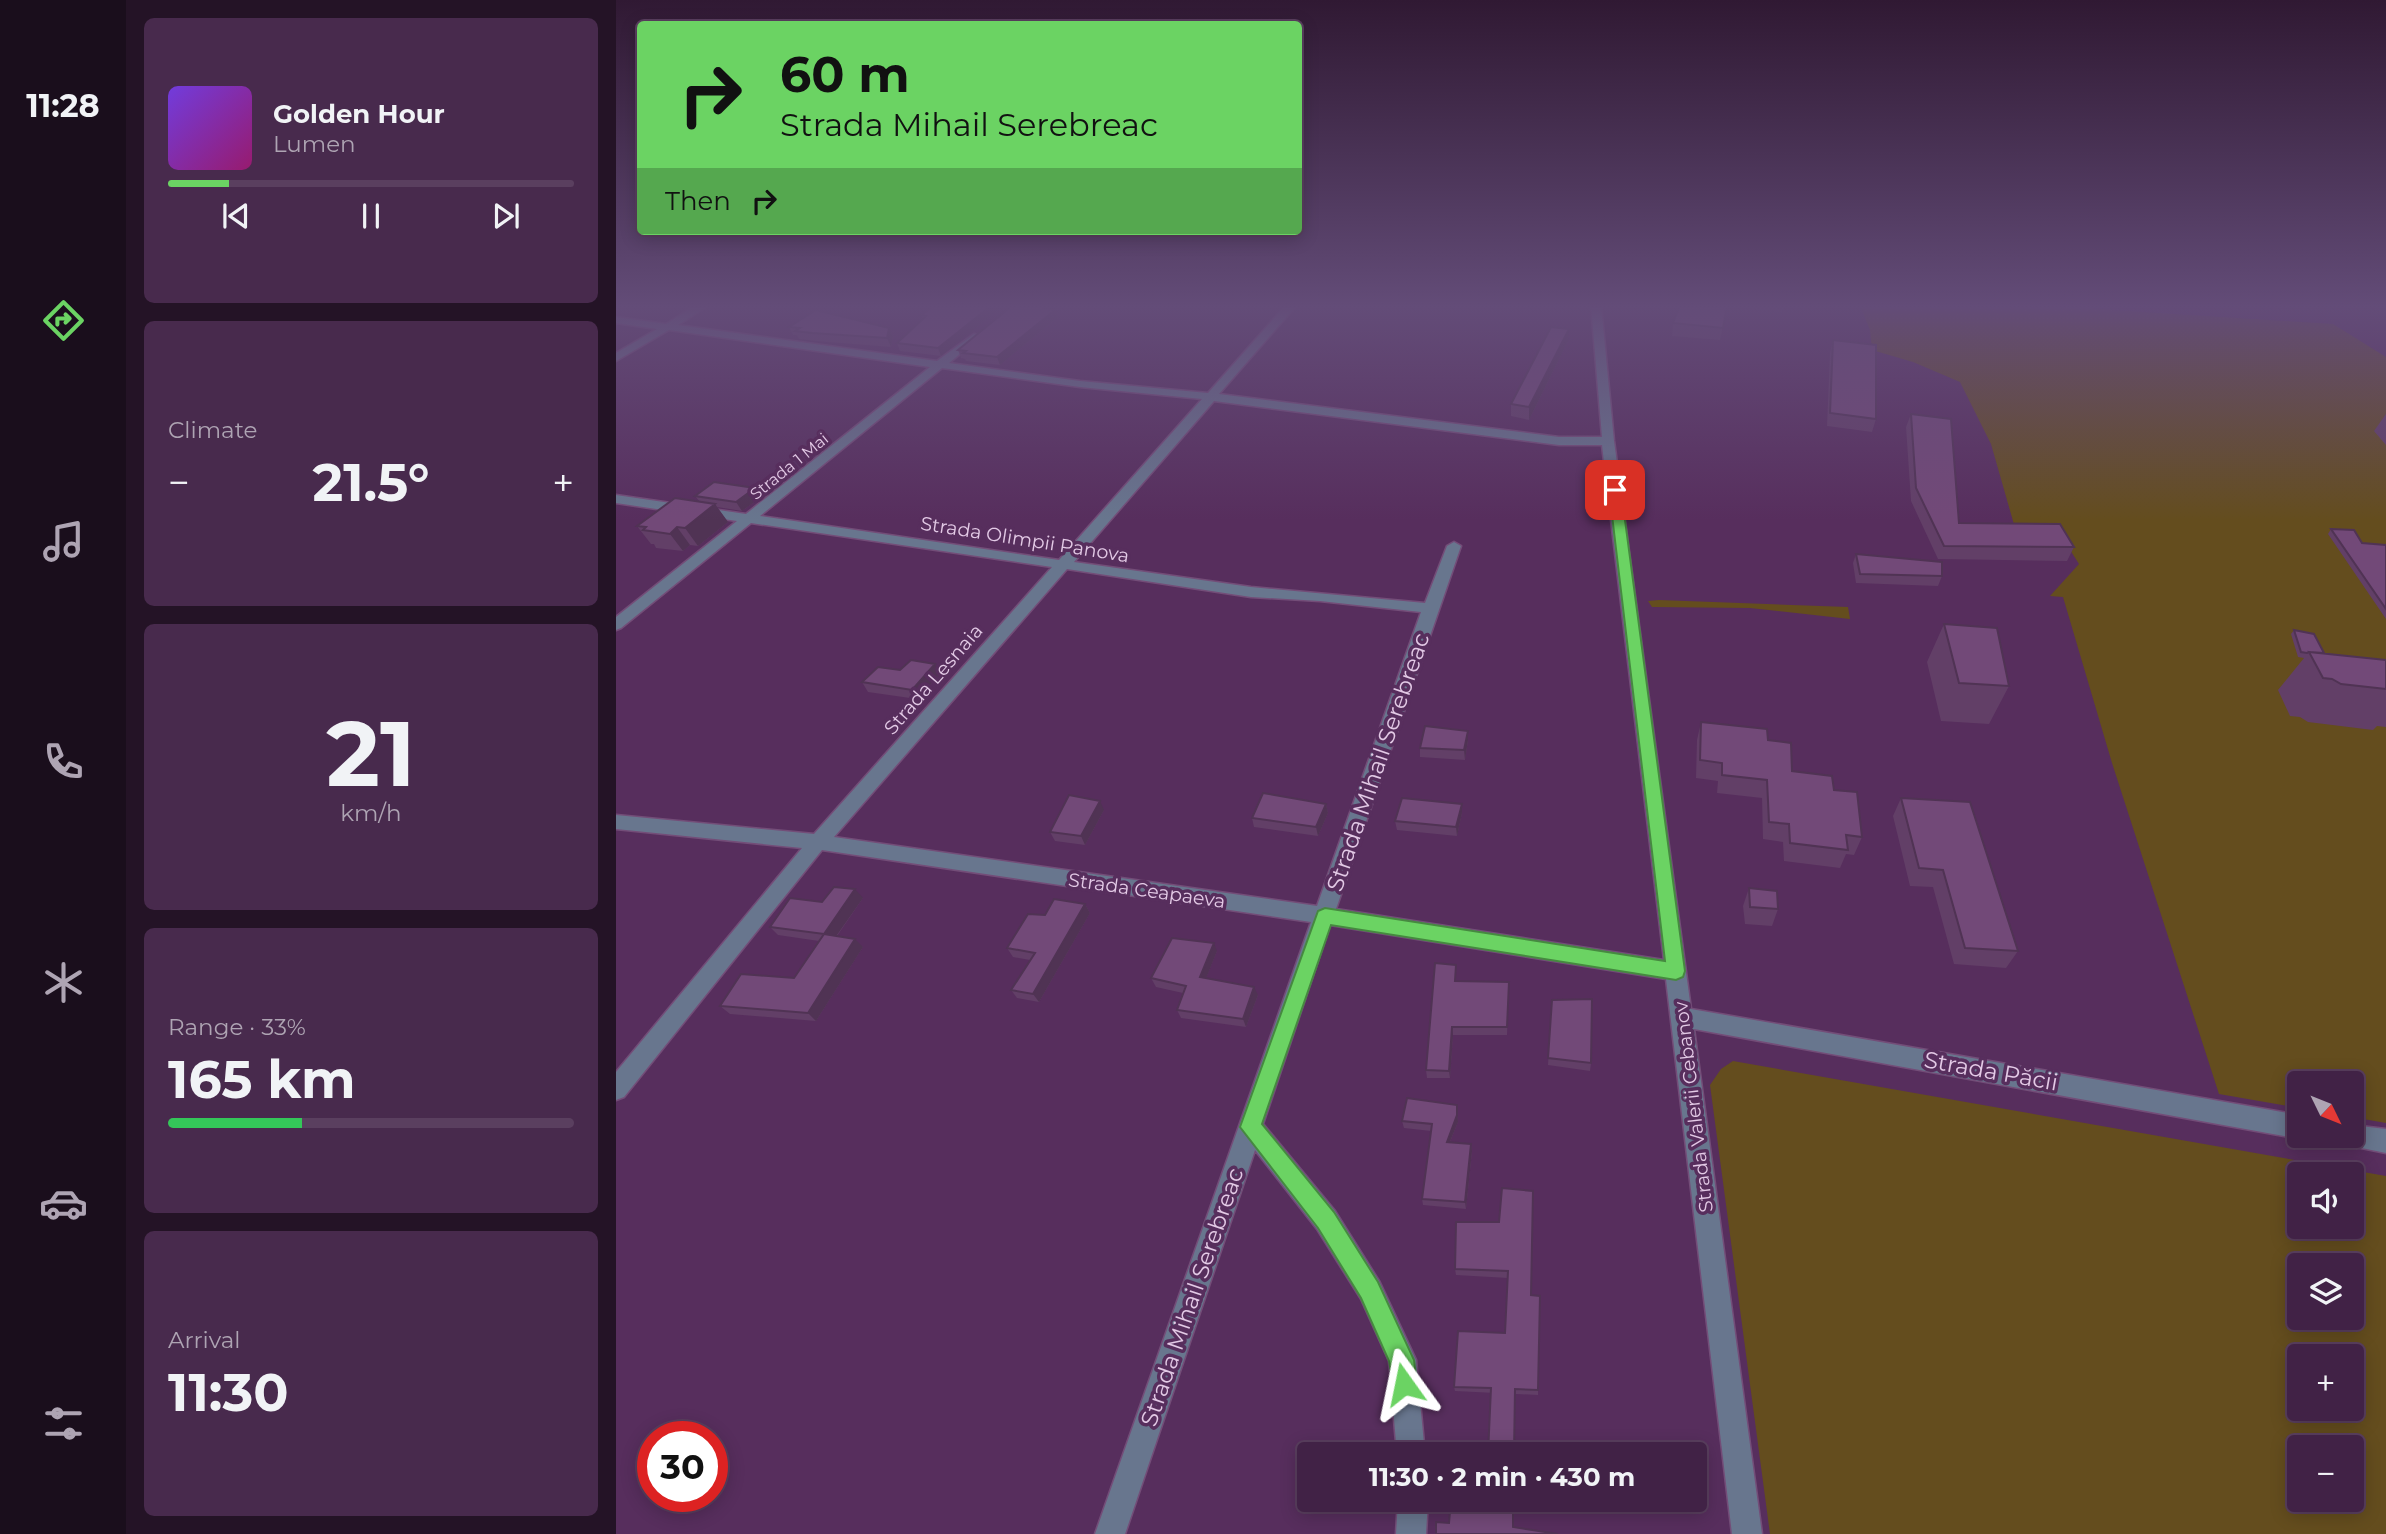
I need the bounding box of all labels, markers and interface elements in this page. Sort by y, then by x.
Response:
text: 60 m [780,45,910,104]
icon: right [665,49,756,140]
text: 11:28 [26,86,100,125]
text: Golden Hour [273,98,445,130]
text: Strada Mihail Serebreac [780,105,1158,144]
text: Lumen [273,130,356,158]
icon: right [745,182,783,220]
text: Then [665,185,731,217]
icon: previous [217,197,255,235]
icon: pause [352,197,390,235]
icon: next [487,197,525,235]
icon: directions [39,296,88,345]
text: Climate [168,416,257,444]
street label: Strada 1 Mai [746,429,832,504]
text: 21.5° [312,451,430,514]
text: − [168,459,190,506]
text: + [552,459,574,506]
pin [1585,460,1645,520]
icon: arrive [1596,471,1634,509]
street label: Strada Olimpii Panova [919,512,1131,567]
icon: music [39,517,88,566]
street label: Strada Lesnaia [879,619,988,739]
street label: Strada Mihail Serebreac [1321,629,1435,895]
text: 21 [326,698,416,809]
icon: phone [39,737,88,786]
text: km/h [340,799,402,827]
street label: Strada Ceapaeva [1067,868,1227,913]
icon: climate [39,958,88,1007]
street label: Strada Valerii Cebanov [1669,999,1718,1214]
text: Range · 33% [168,1013,306,1041]
street label: Strada Păcii [1922,1045,2060,1097]
text: 165 km [168,1048,356,1111]
north arrow [2287,1071,2364,1148]
map controls [2287,1071,2364,1512]
button: sound [2287,1162,2364,1239]
street label: Strada Mihail Serebreac [1135,1164,1249,1430]
icon: car [39,1179,88,1228]
button: layers [2287,1253,2364,1330]
text: Arrival [168,1326,241,1354]
button: + [2287,1344,2364,1421]
position arrow [1367,1347,1441,1421]
text: 11:30 [168,1361,288,1424]
icon: filters [39,1399,88,1448]
speed limit sign: 30 [637,1421,728,1512]
button: − [2287,1435,2364,1512]
text: 11:30 · 2 min · 430 m [1369,1461,1635,1493]

